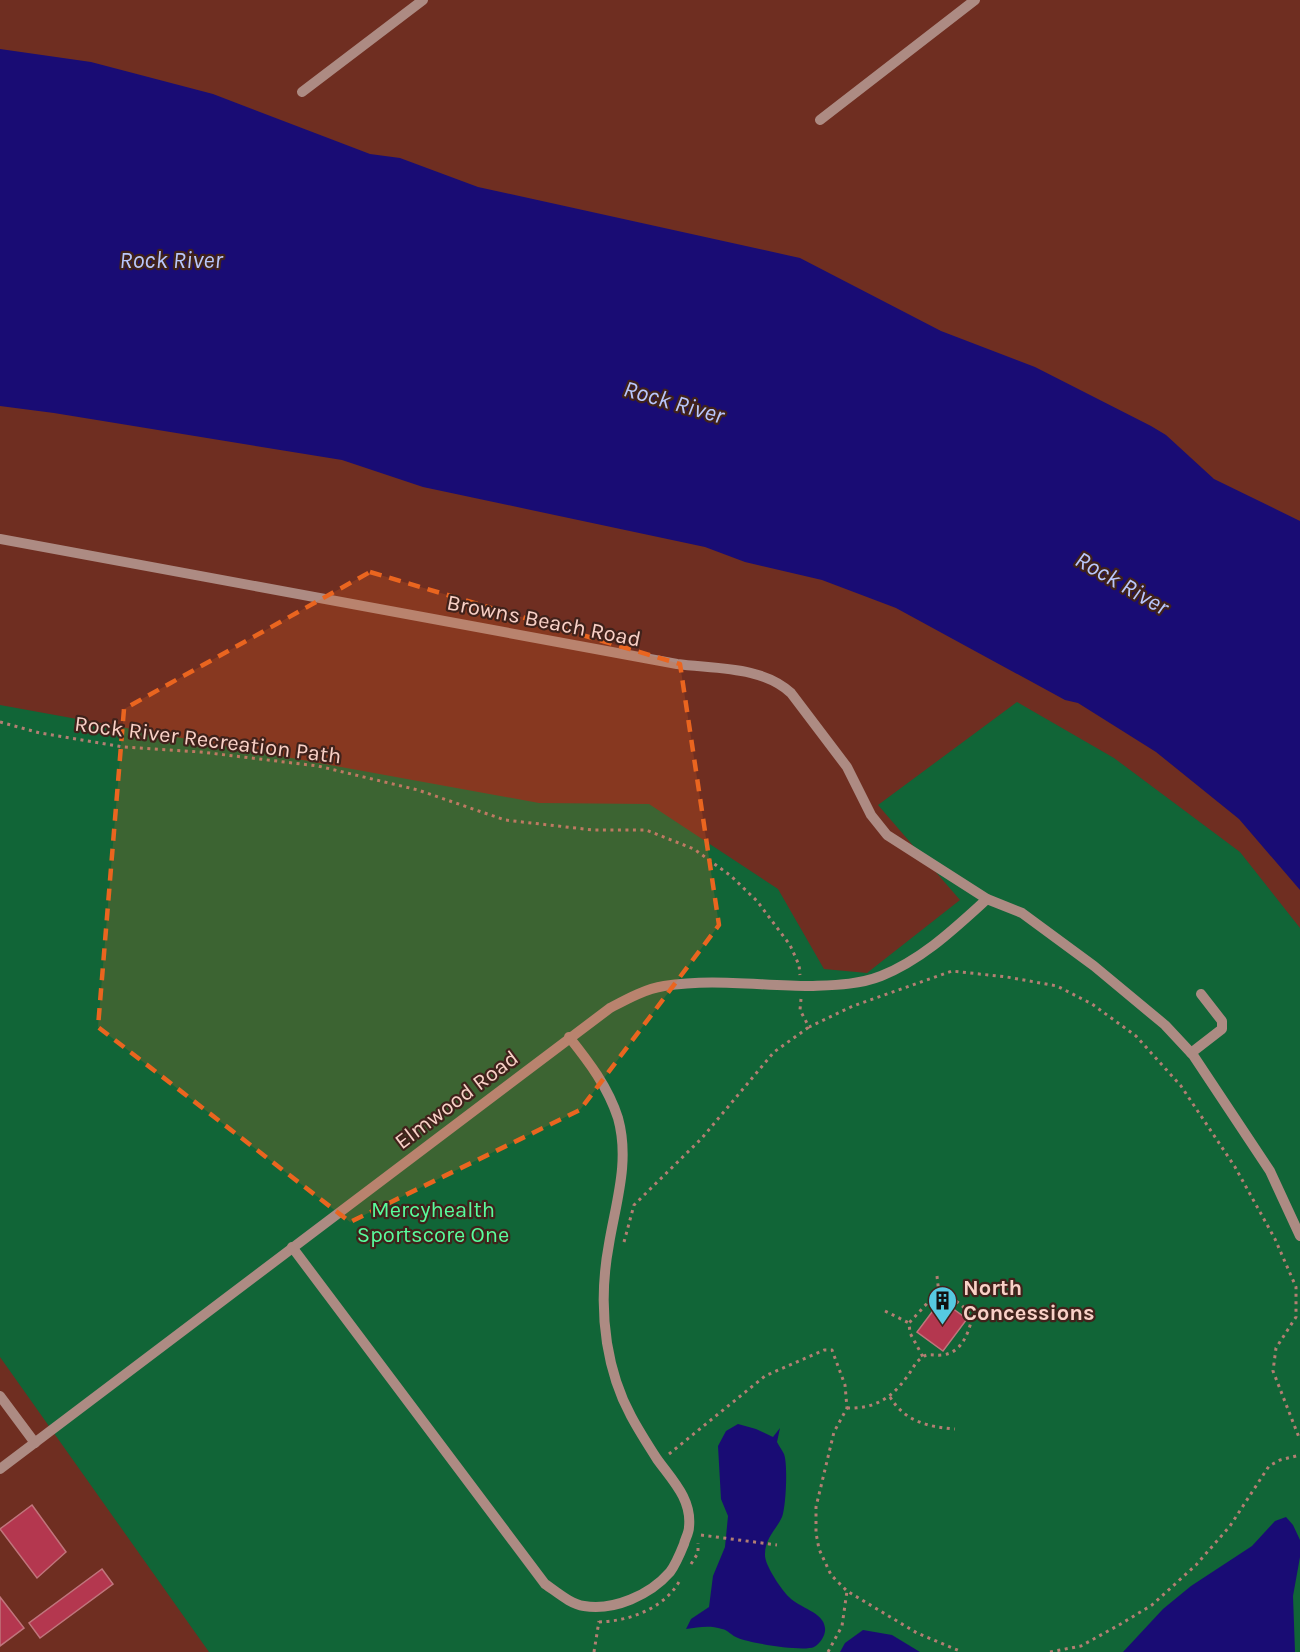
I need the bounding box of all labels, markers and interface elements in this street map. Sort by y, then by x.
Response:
water label: Rock River [119,246,223,274]
water label: Rock River [620,374,728,430]
water label: Rock River [1070,545,1174,621]
street label: Browns Beach Road [445,589,643,653]
street label: Rock River Recreation Path [73,711,343,769]
street label: Elmwood Road [390,1045,524,1155]
park label: Mercyhealth Sportscore One [357,1197,509,1248]
place label: North Concessions [963,1275,1095,1326]
building icon: North Concessions [926,1284,958,1326]

